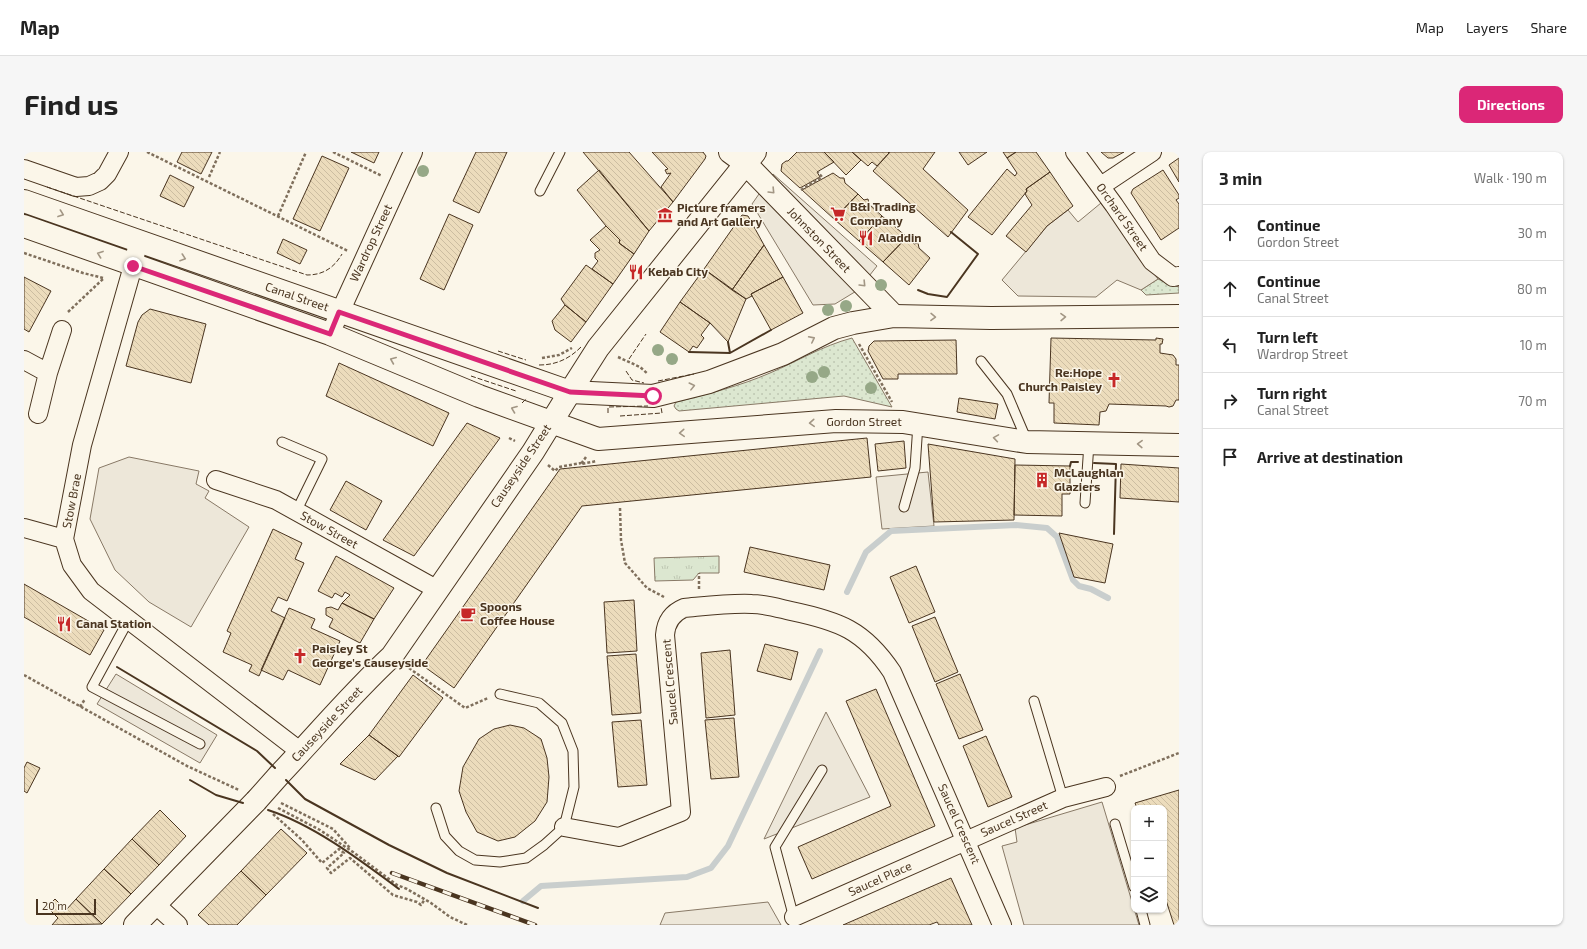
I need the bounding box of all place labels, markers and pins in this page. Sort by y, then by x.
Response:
place label: B&I Trading Company [850,199,916,228]
place label: Picture framers and Art Gallery [677,200,766,229]
supermarket icon: B&I Trading Company [829,205,847,223]
museum icon: Picture framers and Art Gallery [656,206,674,224]
restaurant icon: Aladdin [857,229,875,247]
place label: Aladdin [878,230,921,244]
restaurant icon: Kebab City [627,263,645,281]
place label: Kebab City [648,264,708,279]
place label: Re:Hope Church Paisley [1018,365,1102,394]
church icon: Re:Hope Church Paisley [1105,371,1123,389]
place label: McLaughlan Glaziers [1054,465,1124,493]
building icon: McLaughlan Glaziers [1033,471,1051,489]
place label: Spoons Coffee House [480,599,555,627]
cafe icon: Spoons Coffee House [459,605,477,623]
restaurant icon: Canal Station [55,615,73,633]
place label: Canal Station [76,616,152,630]
place label: Paisley St George's Causeyside [312,641,428,670]
church icon: Paisley St George's Causeyside [291,647,309,665]

